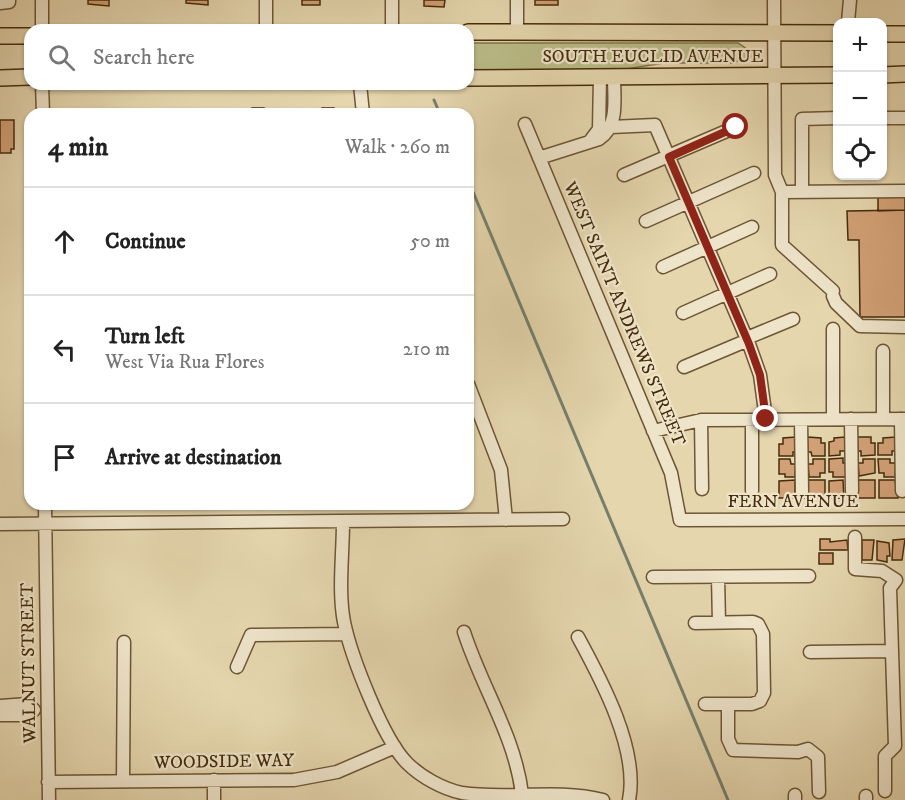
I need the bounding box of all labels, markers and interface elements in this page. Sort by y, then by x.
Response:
map controls [833,18,887,180]
button: + [833,18,887,72]
search box [24,24,474,90]
icon: search [45,41,78,74]
text: Search here [93,44,195,71]
street label: SOUTH EUCLID AVENUE [542,46,764,68]
button: − [833,72,887,126]
route start [722,113,748,139]
button: locate [833,126,887,180]
text: 4 min [48,131,108,164]
text: Walk · 260 m [345,135,450,160]
street label: WEST SAINT ANDREWS STREET [558,178,690,450]
icon: ahead [48,225,81,258]
text: Continue [105,228,186,255]
text: 50 m [410,229,450,254]
text: Turn left [105,323,185,350]
icon: left [48,333,81,366]
text: 210 m [403,337,450,362]
text: West Via Rua Flores [105,350,264,375]
route end [752,405,778,431]
icon: arrive [48,441,81,474]
text: Arrive at destination [105,444,282,471]
street label: FERN AVENUE [728,491,859,513]
street label: WALNUT STREET [17,582,41,745]
street label: WOODSIDE WAY [153,750,295,774]

